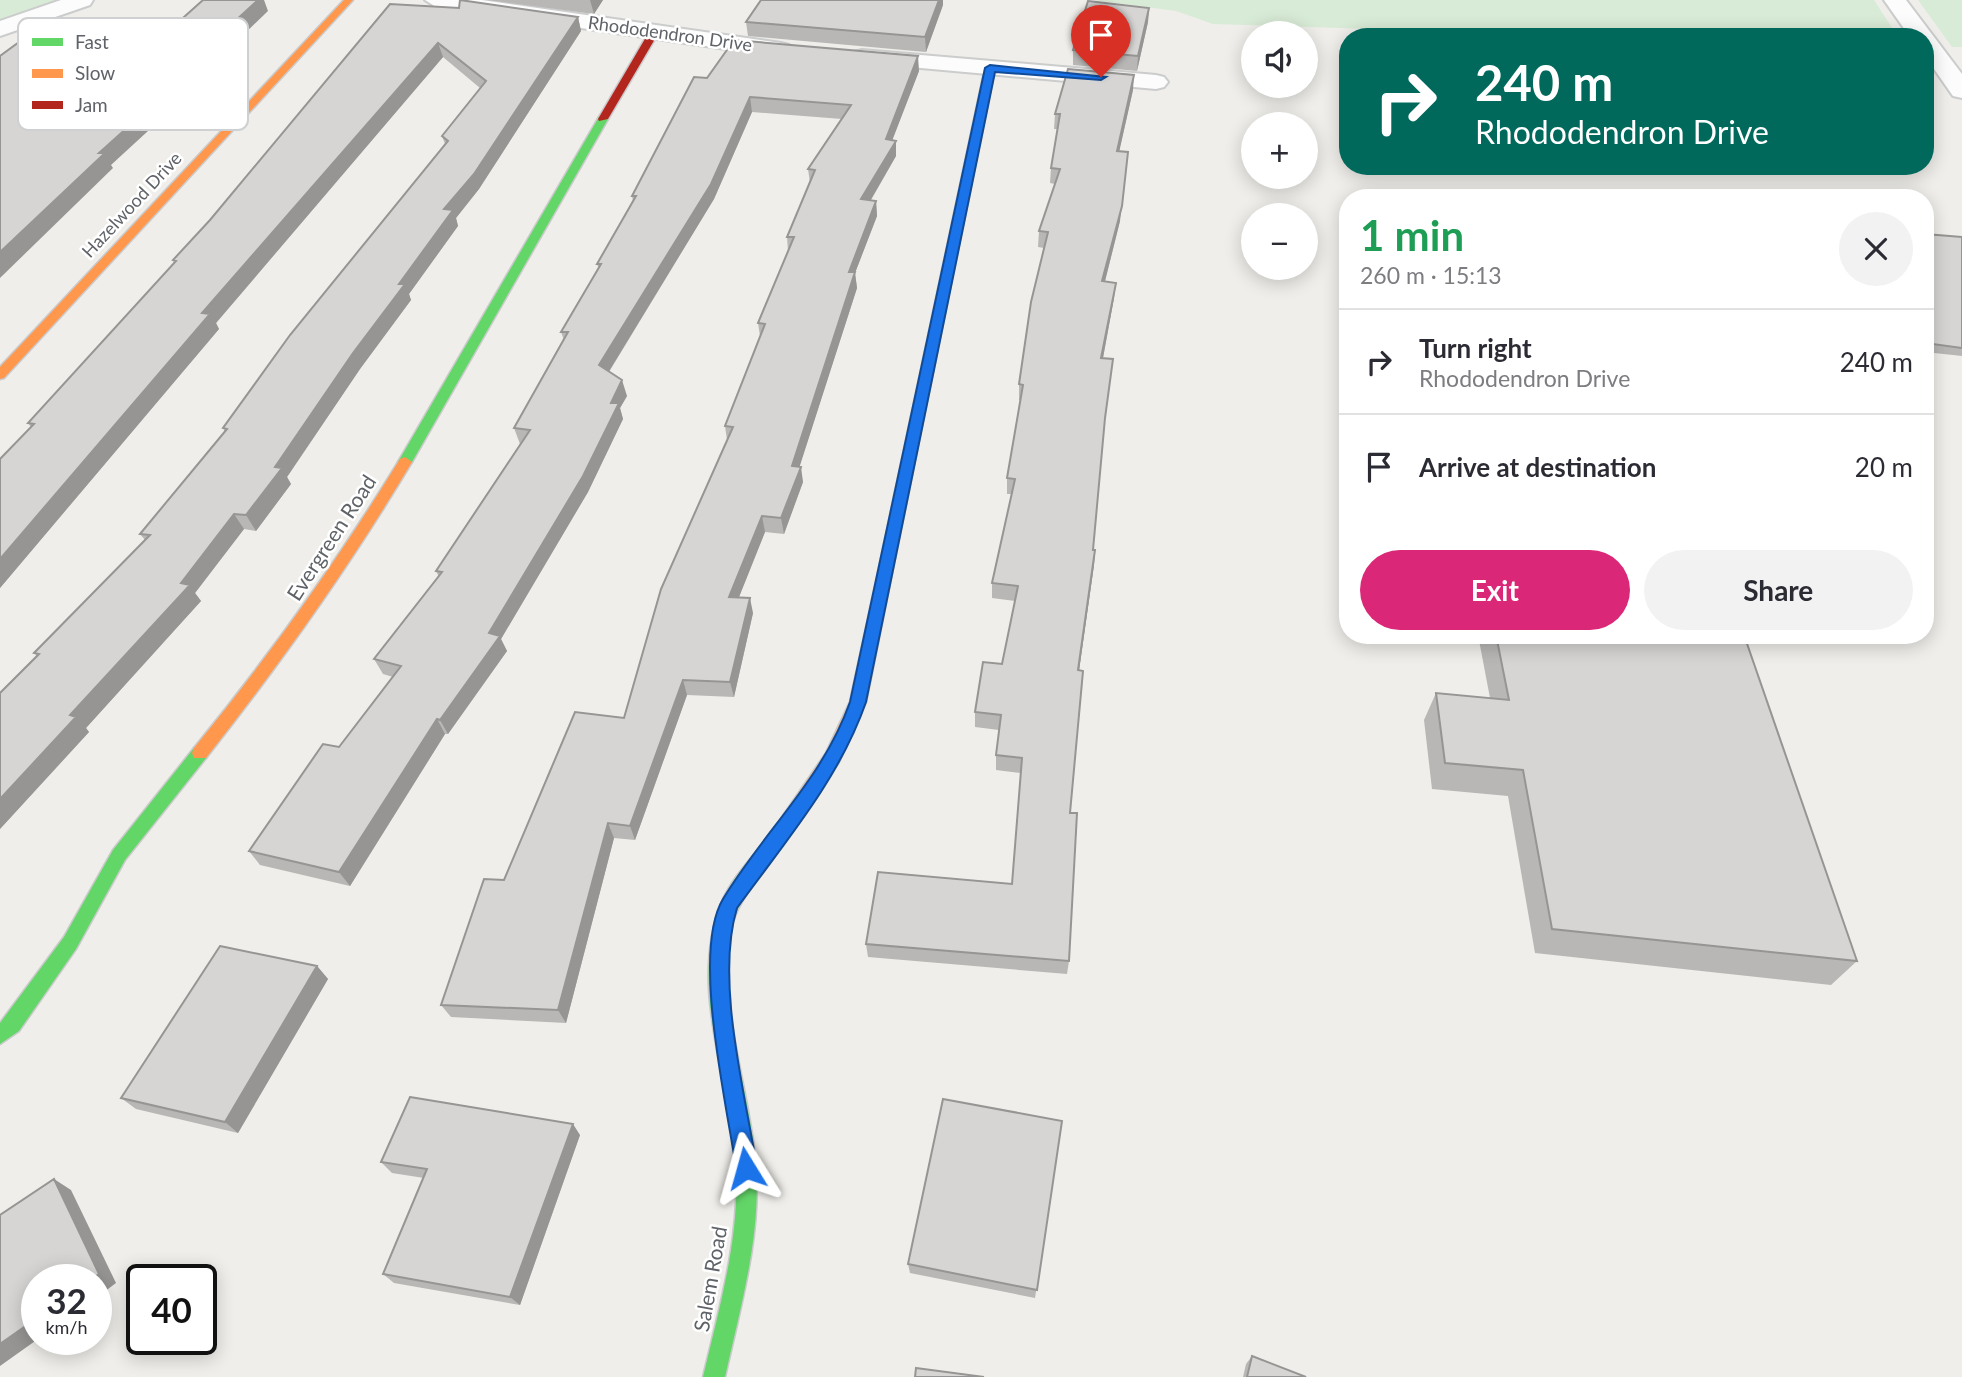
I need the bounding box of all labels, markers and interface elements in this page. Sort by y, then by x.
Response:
pin [1071,5,1131,77]
street label: Rhododendron Drive [587,11,754,55]
icon: arrive [1082,16,1120,54]
legend [18,18,248,130]
map controls [1241,21,1318,280]
button: sound [1241,21,1318,98]
text: Fast [75,30,109,53]
text: 240 m [1475,53,1613,111]
icon: right [1360,56,1451,147]
text: Slow [75,61,115,84]
text: Jam [75,93,108,116]
button: + [1241,112,1318,189]
text: Rhododendron Drive [1475,112,1769,151]
street label: Hazelwood Drive [77,147,186,262]
button: − [1241,203,1318,280]
text: 1 min [1360,210,1464,260]
button: close [1839,212,1913,286]
text: 260 m · 15:13 [1360,261,1502,289]
text: Turn right [1419,332,1532,364]
icon: right [1360,343,1398,381]
text: 240 m [1840,346,1913,378]
text: Rhododendron Drive [1419,364,1630,392]
icon: arrive [1360,448,1398,486]
text: Arrive at destination [1419,451,1656,483]
text: 20 m [1855,451,1913,483]
street label: Evergreen Road [281,470,381,605]
button: Exit [1360,550,1630,630]
button: Share [1644,550,1913,630]
position arrow [709,1131,783,1205]
street label: Salem Road [688,1224,731,1334]
speed limit sign: 40 [126,1264,217,1355]
text: 32 [46,1279,87,1321]
text: km/h [45,1316,88,1338]

